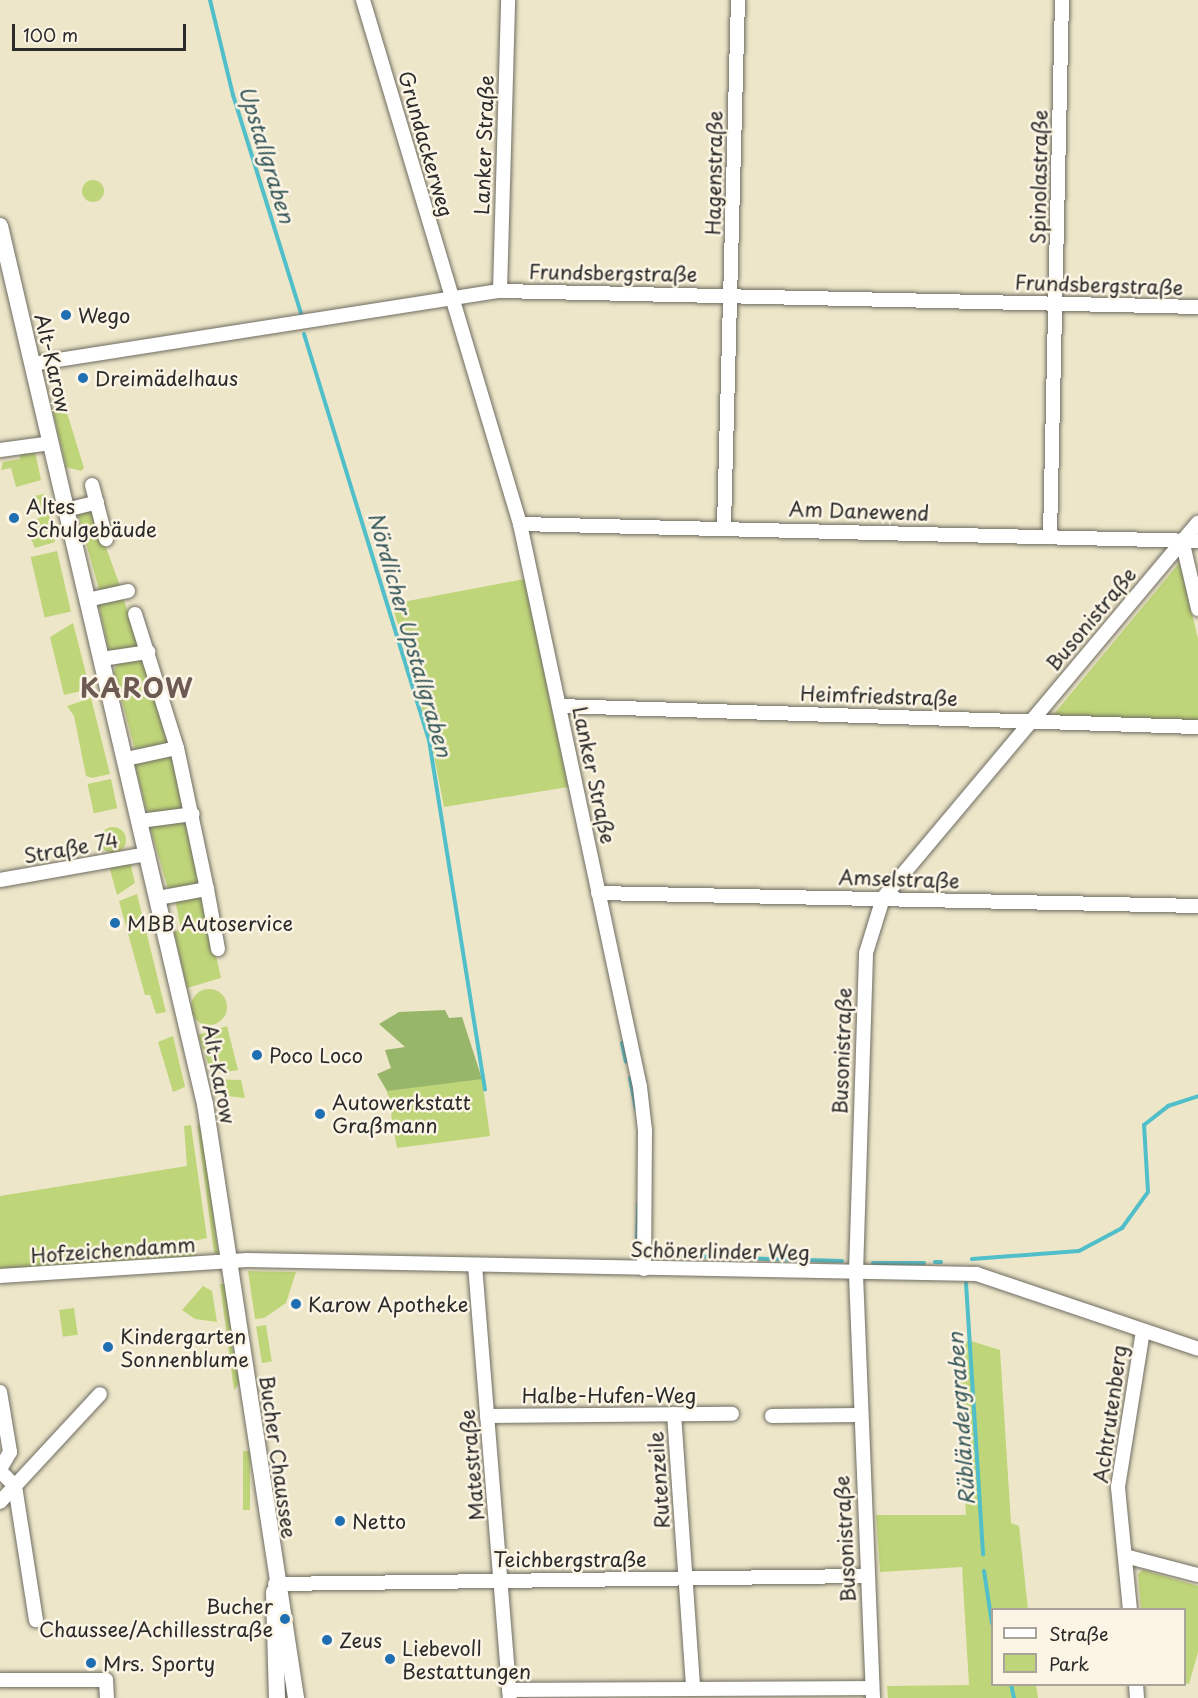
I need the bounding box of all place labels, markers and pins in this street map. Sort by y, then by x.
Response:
place label: Wego [78,303,130,327]
marker: Wego [59,308,73,322]
place label: Dreimädelhaus [95,366,238,390]
marker: Dreimädelhaus [76,371,90,385]
place label: Altes Schulgebäude [26,494,157,541]
marker: Altes Schulgebäude [7,511,21,525]
place label: MBB Autoservice [127,911,291,935]
marker: MBB Autoservice [108,916,122,930]
place label: Poco Loco [269,1043,362,1067]
marker: Poco Loco [250,1048,264,1062]
place label: Autowerkstatt Graßmann [332,1090,471,1137]
marker: Autowerkstatt Graßmann [313,1107,327,1121]
place label: Karow Apotheke [308,1292,468,1316]
marker: Karow Apotheke [289,1297,303,1311]
place label: Kindergarten Sonnenblume [120,1324,249,1371]
marker: Kindergarten Sonnenblume [101,1340,115,1354]
place label: Netto [352,1509,406,1533]
marker: Netto [333,1514,347,1528]
place label: Bucher Chaussee/Achillesstraße [39,1595,273,1642]
marker: Bucher Chaussee/Achillesstraße [278,1612,292,1626]
place label: Zeus [339,1628,382,1652]
marker: Zeus [320,1633,334,1647]
place label: Liebevoll Bestattungen [402,1636,531,1683]
place label: Mrs. Sporty [103,1651,215,1675]
marker: Liebevoll Bestattungen [383,1652,397,1666]
marker: Mrs. Sporty [84,1656,98,1670]

